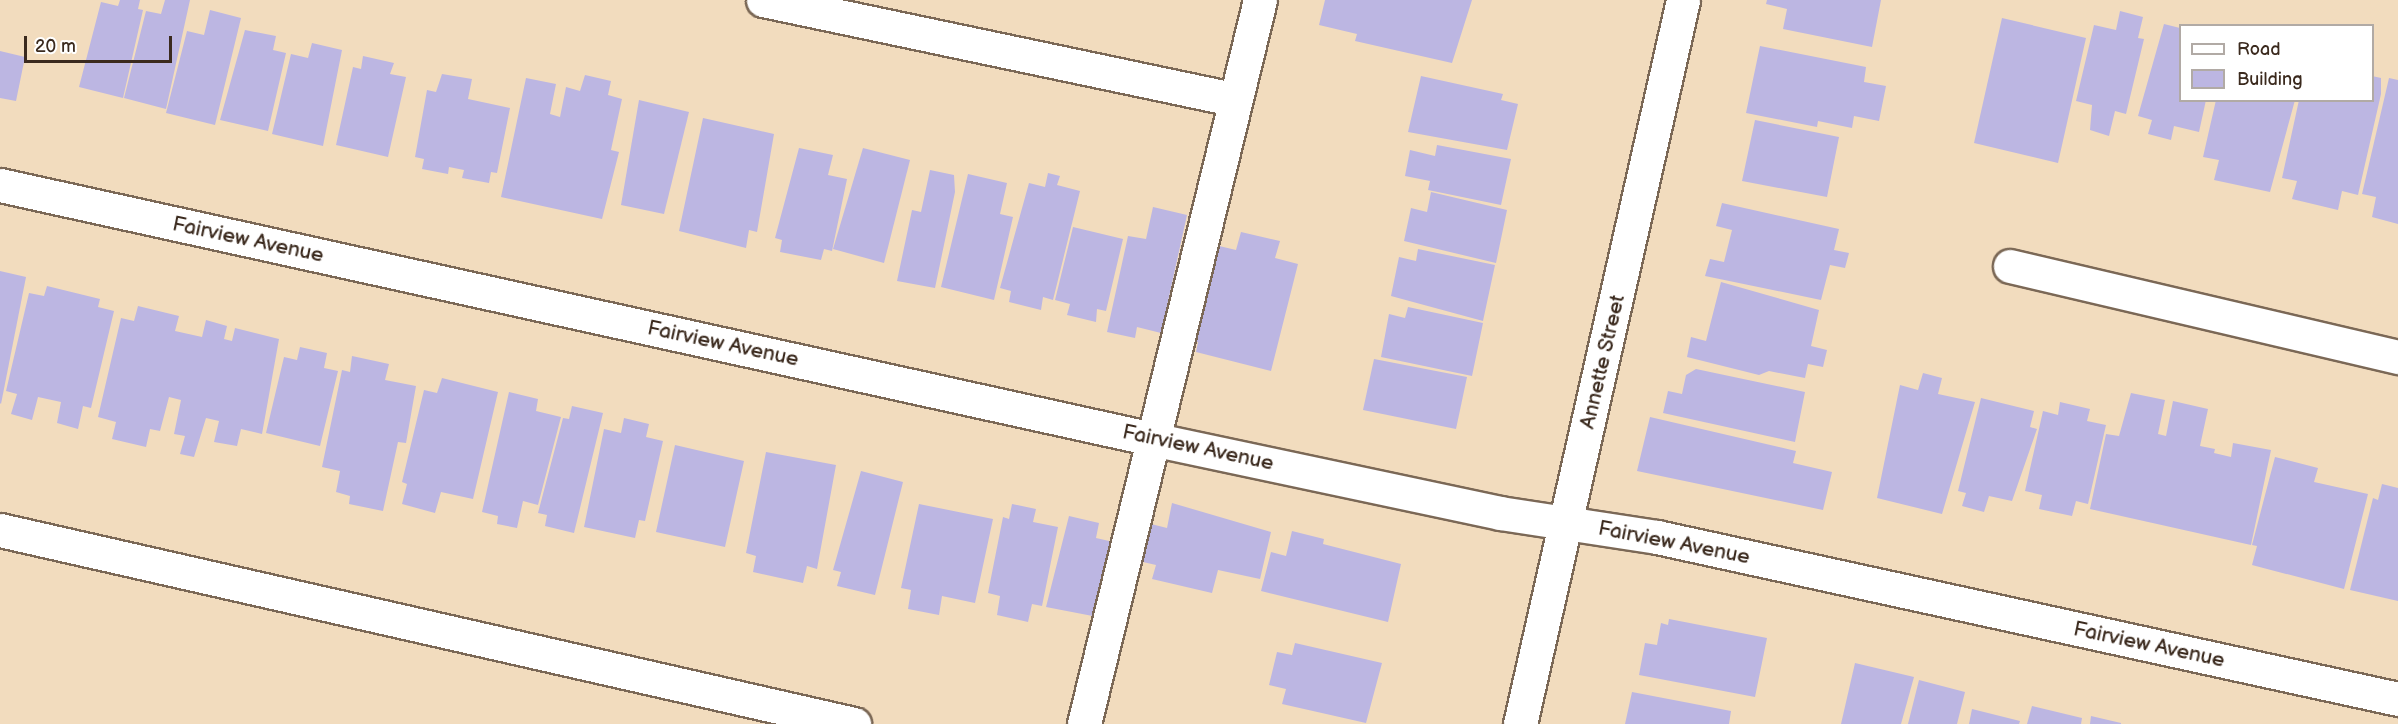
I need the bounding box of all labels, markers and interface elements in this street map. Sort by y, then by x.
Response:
scale bar [27,24,176,62]
legend [2179,24,2374,102]
text: 20 m [35,36,76,57]
text: Road [2237,39,2281,60]
text: Building [2237,69,2303,90]
street label: Fairview Avenue [170,212,326,268]
street label: Annette Street [1575,292,1631,432]
street label: Fairview Avenue [645,316,801,372]
street label: Fairview Avenue [1120,420,1276,476]
street label: Fairview Avenue [1596,516,1752,570]
street label: Fairview Avenue [2071,617,2227,673]

